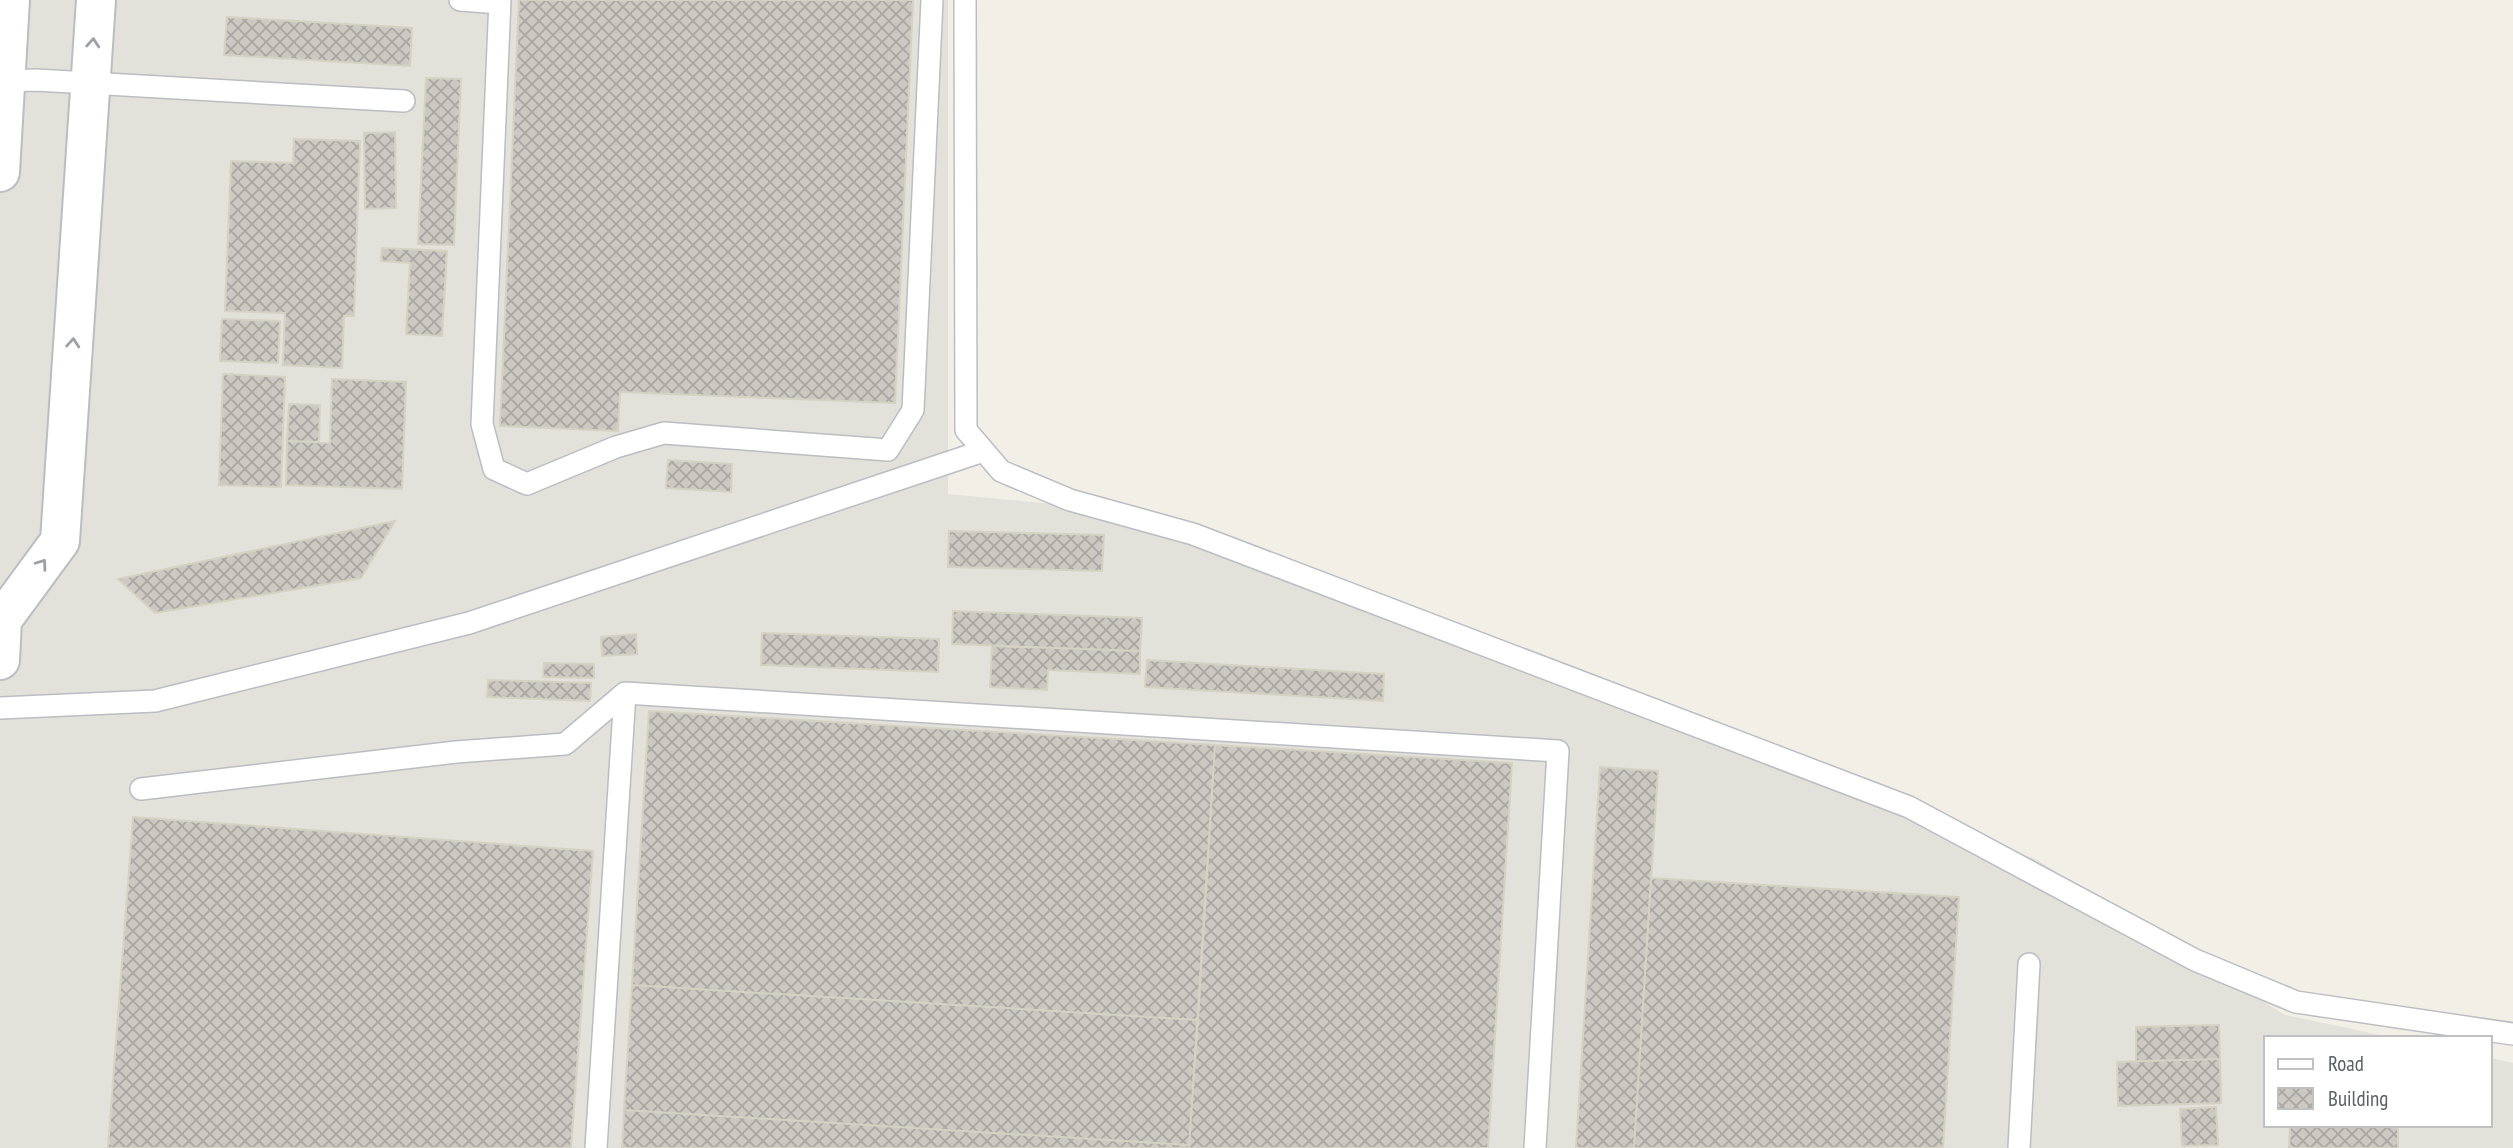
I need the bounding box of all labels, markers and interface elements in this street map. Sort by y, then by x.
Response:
one-way arrow [85,37,100,48]
one-way arrow [65,337,80,348]
one-way arrow [34,560,47,572]
legend [2264,1036,2492,1127]
text: Road [2328,1050,2364,1077]
text: Building [2328,1085,2388,1112]

